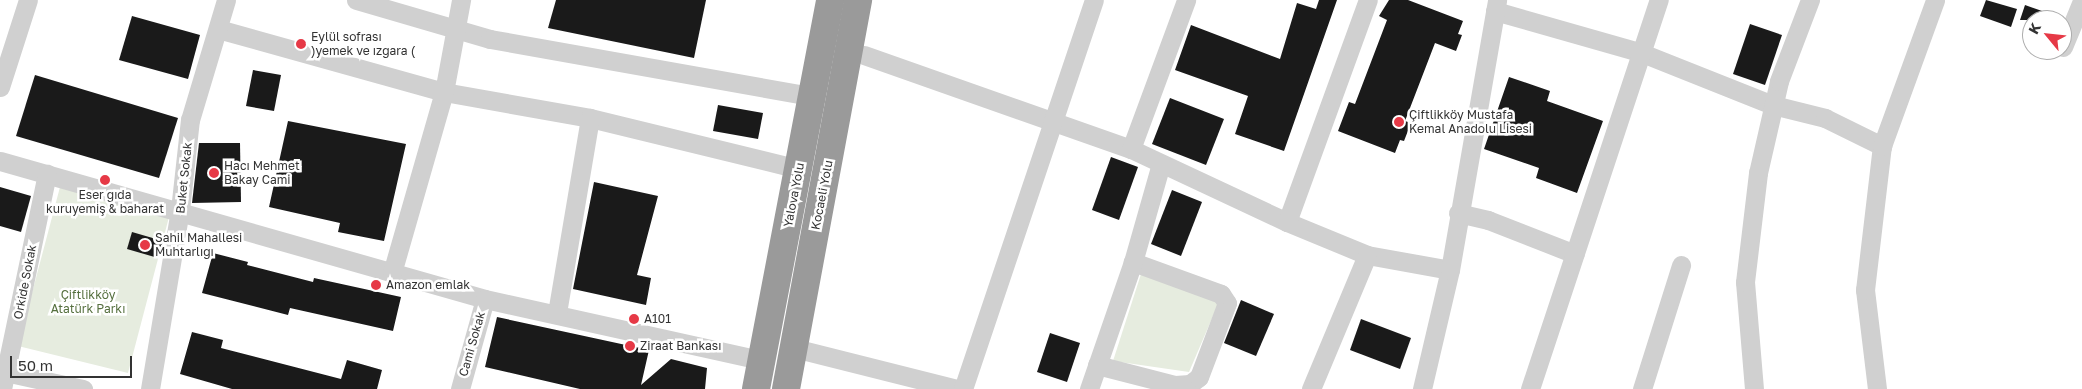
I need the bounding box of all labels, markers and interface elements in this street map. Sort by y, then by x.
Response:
north arrow [2022,10,2072,60]
text: K [2024,20,2044,37]
place label: Eylül sofrası )yemek ve ızgara ( [311,30,415,58]
marker: Eylül sofrası )yemek ve ızgara ( [295,38,307,50]
place label: Çiftlikköy Mustafa Kemal Anadolu Lisesi [1409,108,1532,136]
marker: Çiftlikköy Mustafa Kemal Anadolu Lisesi [1393,116,1405,128]
street label: Buket Sokak [173,142,195,214]
place label: Hacı Mehmet Bakay Cami [224,159,300,187]
street label: Kocaeli̇ Yolu [808,159,836,231]
street label: Yalova Yolu [781,162,807,228]
marker: Hacı Mehmet Bakay Cami [208,167,220,179]
marker: Eser gıda kuruyemiş & baharat [99,174,111,186]
place label: Eser gıda kuruyemiş & baharat [46,188,164,216]
place label: Sahil Mahallesi Muhtarlığı [155,231,242,259]
marker: Sahil Mahallesi Muhtarlığı [139,239,151,251]
street label: Orkide Sokak [11,243,39,321]
place label: Amazon emlak [386,278,470,292]
marker: Amazon emlak [370,279,382,291]
park label: Çiftlikköy Atatürk Parkı [51,288,125,316]
street label: Cami Sokak [456,310,488,378]
place label: A101 [644,312,671,326]
marker: A101 [628,313,640,325]
place label: Ziraat Bankası [640,339,721,353]
marker: Ziraat Bankası [624,340,636,352]
scale bar [12,346,135,378]
text: 50 m [18,356,53,374]

